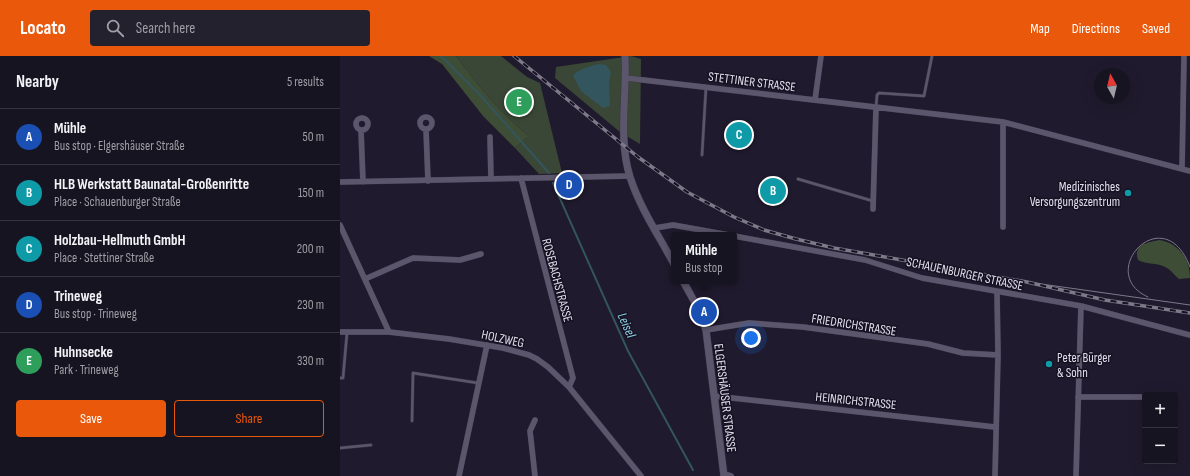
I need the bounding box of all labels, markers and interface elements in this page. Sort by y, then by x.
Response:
search box [90,10,370,46]
text: Locato [20,17,66,40]
icon: search [104,17,126,39]
text: Search here [136,19,195,38]
text: Map [1030,20,1050,37]
text: Directions [1072,20,1120,37]
text: Saved [1142,20,1170,37]
north arrow [1094,68,1130,104]
street label: STETTINER STRASSE [707,69,796,95]
text: Nearby [16,72,59,92]
text: 5 results [287,74,324,90]
pin: E [506,87,532,117]
text: Mühle [54,119,86,138]
pin: C [726,120,752,150]
text: A [26,129,32,145]
text: 50 m [303,129,324,145]
text: Bus stop · Elgershäuser Straße [54,138,185,154]
pin: D [556,170,582,200]
text: HLB Werkstatt Baunatal-Großenritte [54,175,249,194]
pin: B [760,176,786,206]
place label: Medizinisches Versorgungszentrum [1030,179,1120,210]
text: B [26,185,32,201]
text: 150 m [298,185,324,201]
marker: Medizinisches Versorgungszentrum [1123,188,1133,198]
text: Place · Schauenburger Straße [54,194,181,210]
text: Holzbau-Hellmuth GmbH [54,231,186,250]
popup [671,232,737,284]
street label: ROSEBACHSTRASSE [538,237,576,324]
text: C [26,241,32,257]
text: 200 m [297,241,324,257]
text: Mühle [685,241,718,260]
text: Place · Stettiner Straße [54,250,154,266]
street label: SCHAUENBURGER STRASSE [905,254,1025,294]
text: Bus stop [685,260,723,276]
text: Trineweg [54,287,102,306]
text: D [26,297,32,313]
text: 230 m [297,297,324,313]
pin: A [691,297,717,327]
text: Bus stop · Trineweg [54,306,137,322]
water label: Leisel [614,310,640,341]
street label: FRIEDRICHSTRASSE [810,310,897,340]
street label: HOLZWEG [480,327,526,351]
your location [741,328,761,348]
text: Huhnsecke [54,343,113,362]
street label: ELGERSHÄUSER STRASSE [710,343,740,453]
place label: Peter Bürger & Sohn [1057,350,1112,381]
text: E [26,353,32,369]
text: 330 m [297,353,324,369]
marker: Peter Bürger & Sohn [1044,359,1054,369]
text: Park · Trineweg [54,362,119,378]
street label: HEINRICHSTRASSE [815,389,897,413]
map controls [1142,392,1178,464]
button: + [1142,392,1178,428]
button: Save [16,400,166,437]
button: Share [174,400,324,437]
button: − [1142,428,1178,464]

